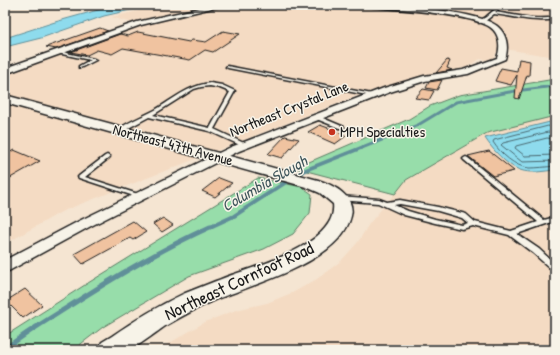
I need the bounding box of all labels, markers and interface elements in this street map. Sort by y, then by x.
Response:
street label: Northeast Crystal Lane [226,75,351,142]
street label: Northeast 47th Avenue [111,118,236,171]
place label: MPH Specialties [340,121,425,142]
marker: MPH Specialties [327,127,337,137]
water label: Columbia Slough [217,149,312,216]
street label: Northeast Cornfoot Road [160,235,317,326]

